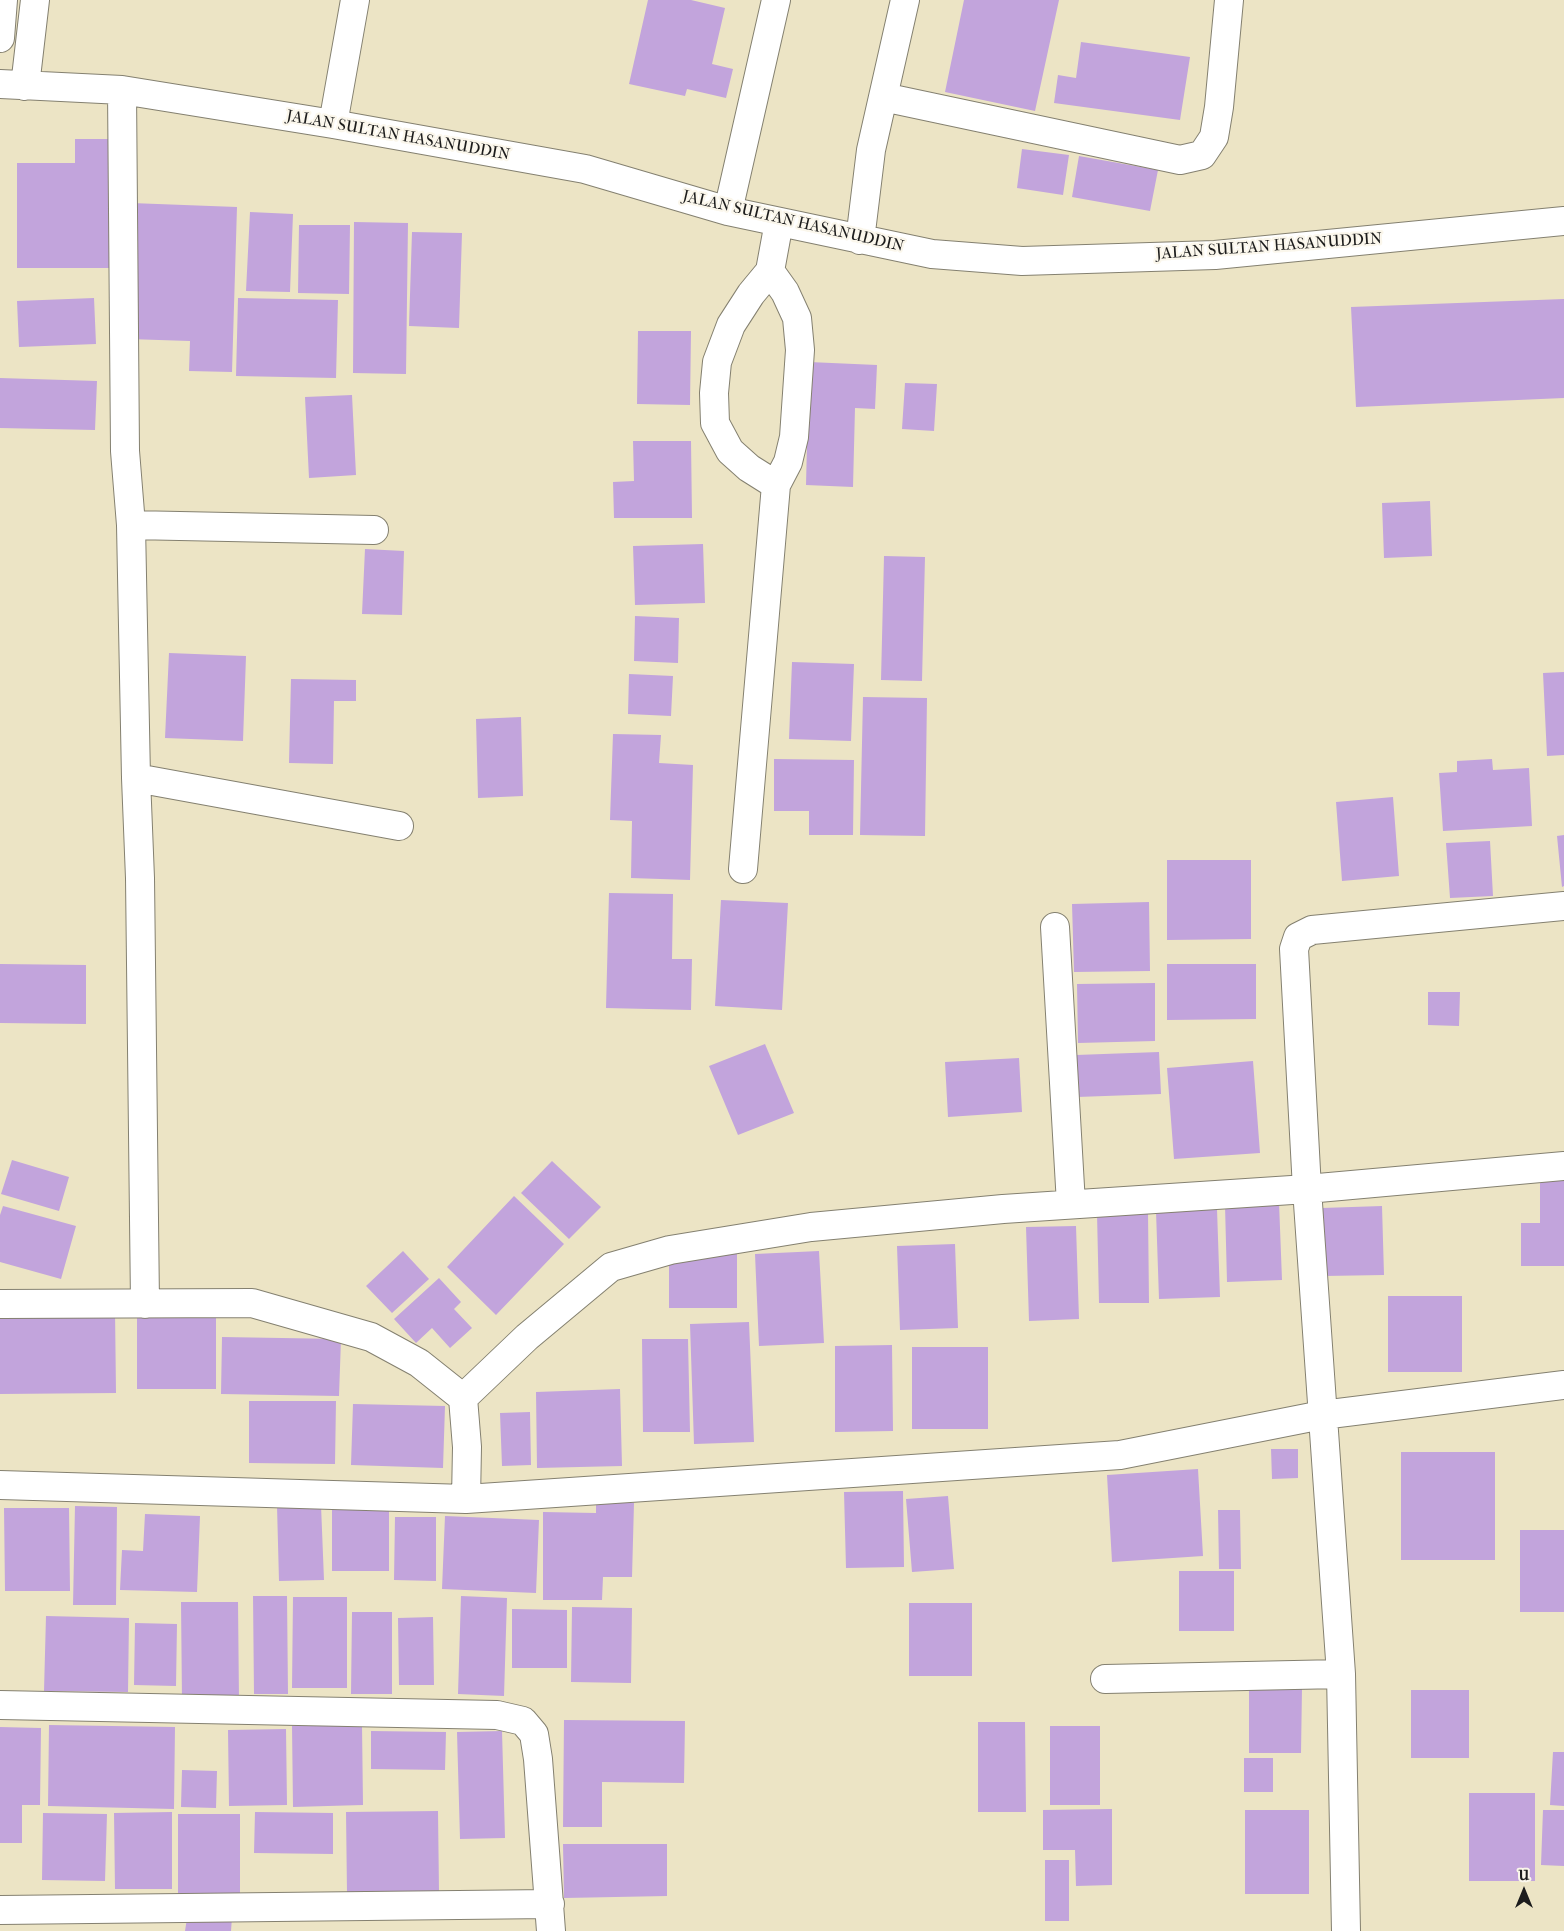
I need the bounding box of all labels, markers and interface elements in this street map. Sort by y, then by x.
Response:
street label: JALAN SULTAN HASANUDDIN [285,107,511,165]
street label: JALAN SULTAN HASANUDDIN [680,187,906,257]
street label: JALAN SULTAN HASANUDDIN [1155,230,1383,264]
north arrow [1499,1866,1549,1916]
text: U [1519,1867,1529,1884]

